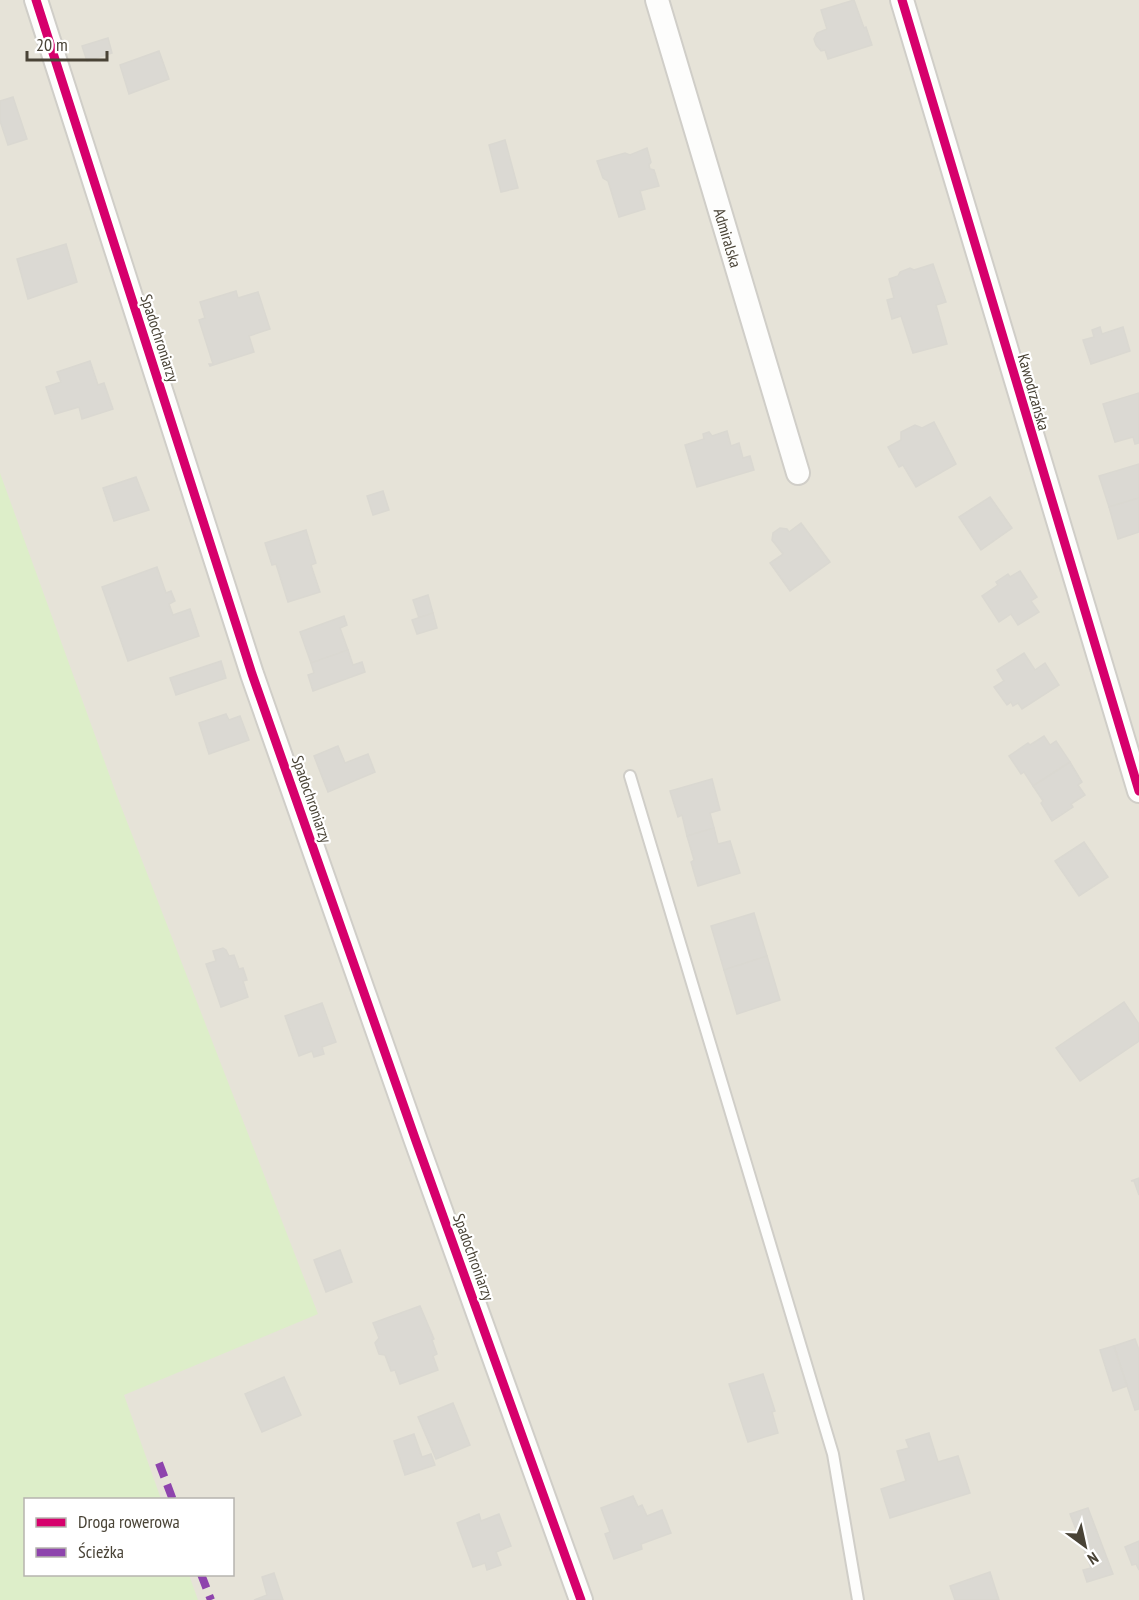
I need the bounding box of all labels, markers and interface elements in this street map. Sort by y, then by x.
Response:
scale bar [27,24,106,62]
text: 20 m [36,33,68,56]
street label: Admiralska [710,206,746,270]
street label: Spadochroniarzy [136,292,184,384]
street label: Kawodrzańska [1014,351,1054,433]
street label: Spadochroniarzy [288,753,336,845]
street label: Spadochroniarzy [449,1211,499,1303]
legend [24,1498,234,1576]
text: Droga rowerowa [78,1510,180,1533]
north arrow [1055,1516,1115,1576]
text: Ścieżka [78,1540,124,1563]
text: N [1084,1548,1102,1569]

